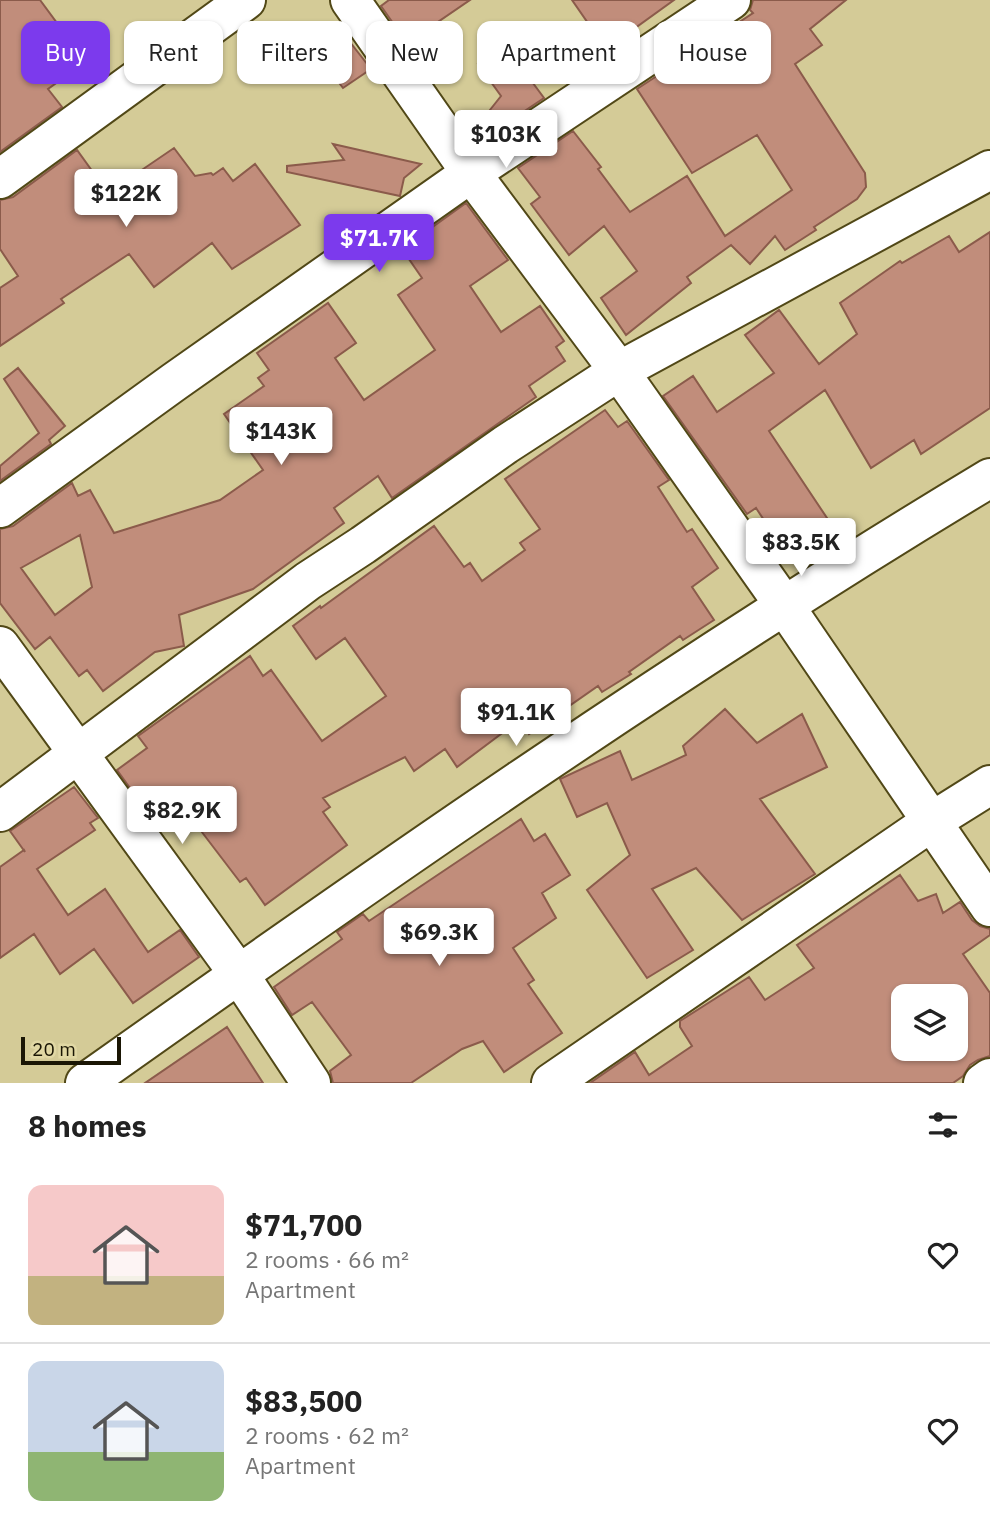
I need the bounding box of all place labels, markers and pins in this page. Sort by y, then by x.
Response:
pin: $103K [457,110,555,170]
pin: $122K [77,170,175,229]
pin: $71.7K [322,215,436,274]
pin: $143K [232,407,330,467]
pin: $83.5K [744,518,858,578]
pin: $91.1K [459,688,573,748]
pin: $82.9K [125,786,239,846]
pin: $69.3K [382,908,496,968]

